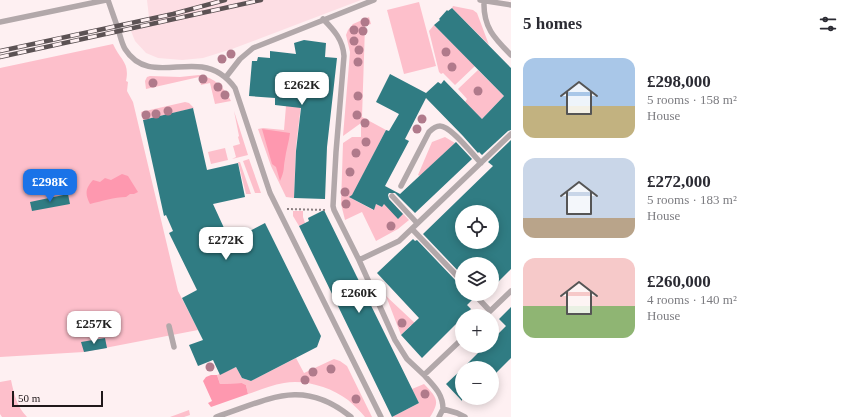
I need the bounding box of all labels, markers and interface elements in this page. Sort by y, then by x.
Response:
icon: filters [817,13,839,35]
text: 5 homes [523,14,582,33]
pin: £262K [274,72,330,106]
text: £298,000 [647,72,711,91]
icon: home [555,74,603,122]
text: £262K [284,77,320,92]
text: 5 rooms · 158 m² [647,92,737,107]
text: House [647,108,680,123]
pin: £298K [22,169,78,203]
text: £272,000 [647,172,711,191]
text: £298K [32,174,68,189]
icon: home [555,174,603,222]
text: 5 rooms · 183 m² [647,192,737,207]
map controls [455,205,499,405]
button: locate [455,205,499,249]
text: House [647,208,680,223]
pin: £272K [198,227,254,261]
text: £272K [208,232,244,247]
button: layers [455,257,499,301]
text: £260,000 [647,272,711,291]
icon: home [555,274,603,322]
pin: £260K [331,280,387,314]
text: £260K [341,285,377,300]
text: 4 rooms · 140 m² [647,292,737,307]
text: House [647,308,680,323]
button: + [455,309,499,353]
pin: £257K [66,311,122,345]
text: £257K [76,316,112,331]
button: − [455,361,499,405]
scale bar [12,389,103,408]
text: 50 m [18,392,40,404]

